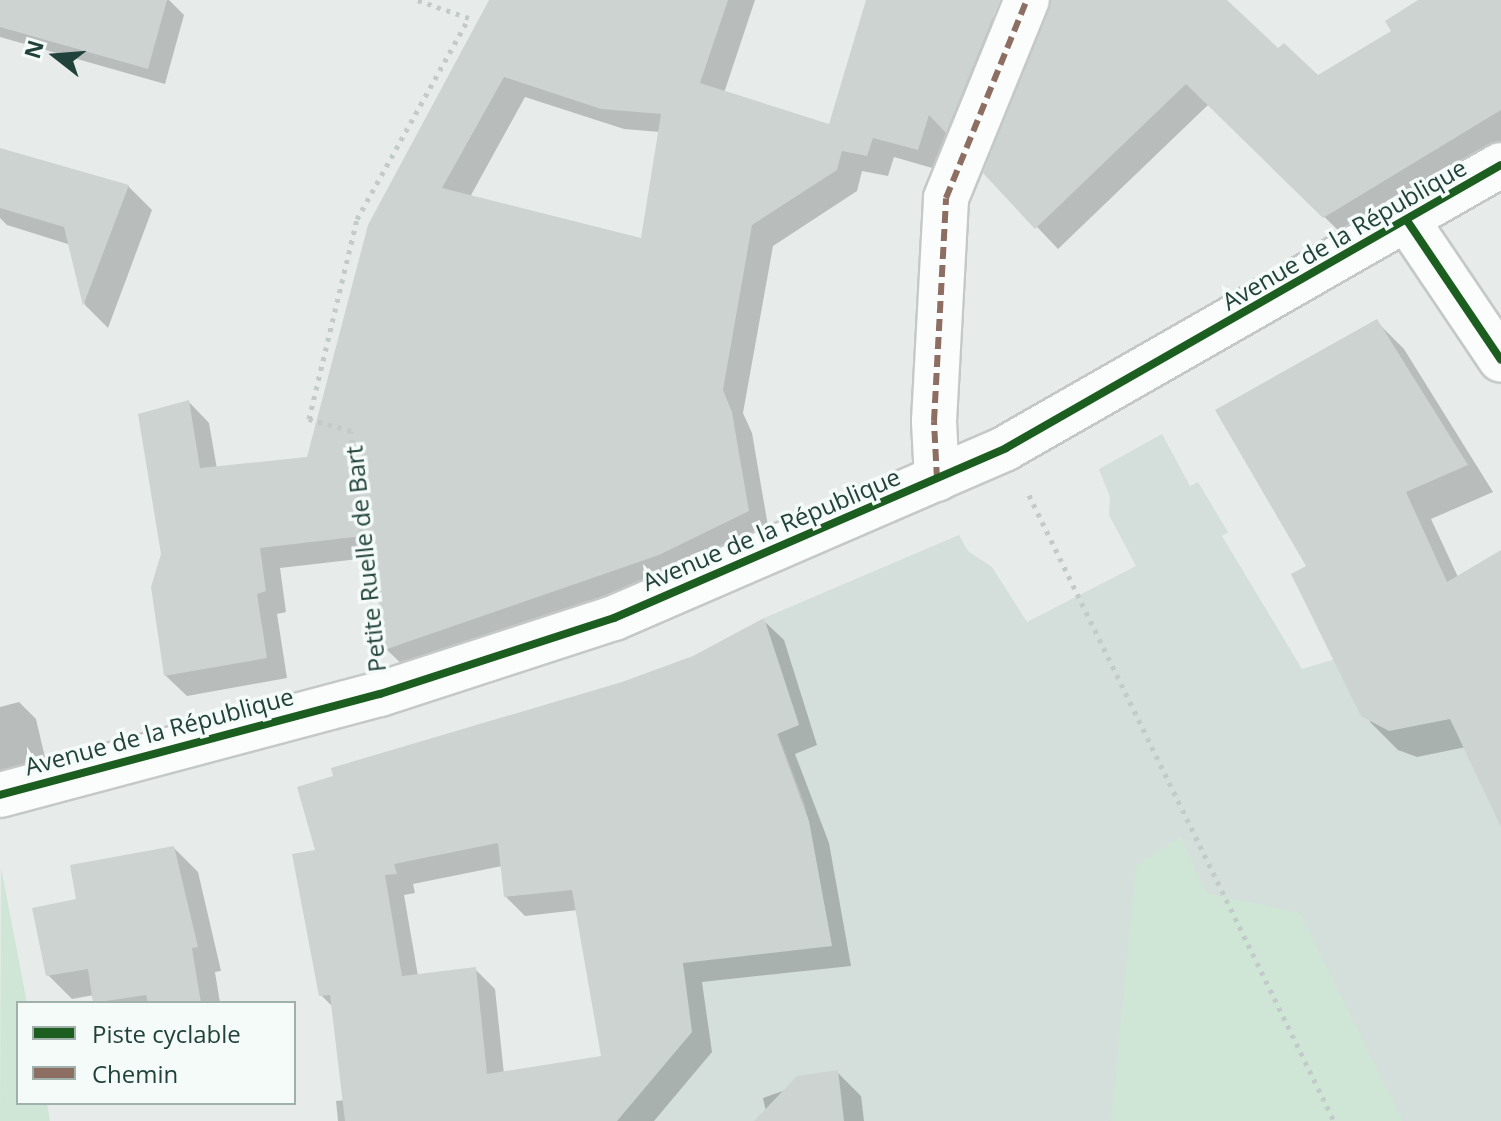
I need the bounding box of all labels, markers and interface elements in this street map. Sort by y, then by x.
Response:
north arrow [16,16,96,96]
text: N [16,36,50,62]
street label: Avenue de la République [1217,152,1471,316]
street label: Petite Ruelle de Bart [339,445,391,673]
street label: Avenue de la République [638,462,904,596]
street label: Avenue de la République [21,681,297,781]
legend [16,1001,296,1105]
text: Piste cyclable [92,1017,241,1050]
text: Chemin [92,1057,178,1090]

